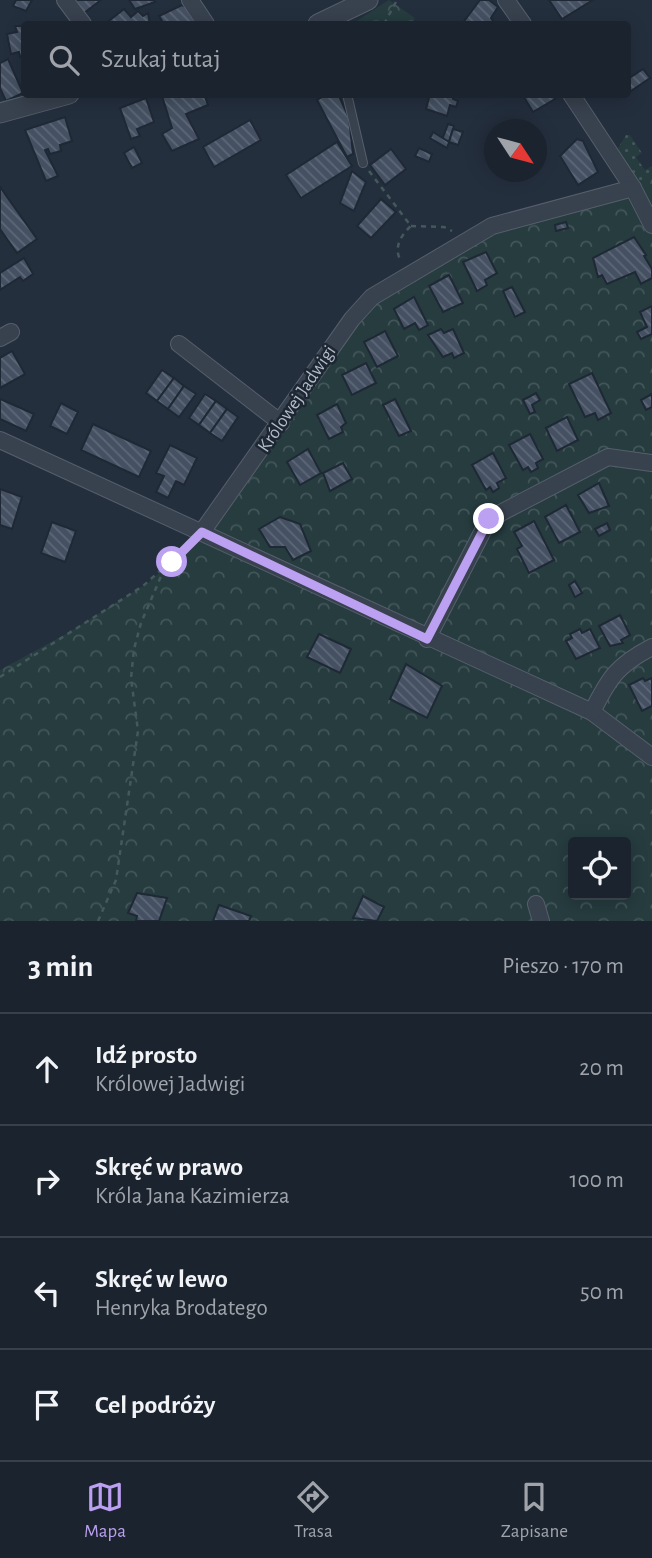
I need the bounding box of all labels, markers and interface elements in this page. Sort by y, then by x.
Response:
search box [21,21,631,98]
icon: search [45,41,83,79]
text: Szukaj tutaj [101,46,221,72]
north arrow [484,119,547,182]
street label: Królowej Jadwigi [254,342,340,456]
route end [473,503,504,534]
route start [156,546,187,577]
map controls [568,837,631,900]
button: locate [568,837,631,900]
text: 3 min [28,952,93,982]
text: Pieszo · 170 m [502,955,624,978]
text: Idź prosto [95,1042,197,1068]
icon: ahead [28,1050,66,1088]
text: 20 m [579,1057,624,1080]
text: Królowej Jadwigi [95,1073,245,1096]
text: Skręć w prawo [95,1154,243,1180]
icon: right [28,1162,66,1200]
text: 100 m [570,1169,624,1192]
text: Króla Jana Kazimierza [95,1185,290,1208]
text: Skręć w lewo [95,1266,228,1292]
icon: left [28,1274,66,1312]
text: 50 m [580,1281,624,1304]
text: Henryka Brodatego [95,1297,268,1320]
icon: arrive [28,1386,66,1424]
text: Cel podróży [95,1392,215,1418]
tab: Mapa [84,1478,126,1543]
tab: Trasa [294,1478,333,1543]
tab: Zapisane [501,1478,568,1543]

